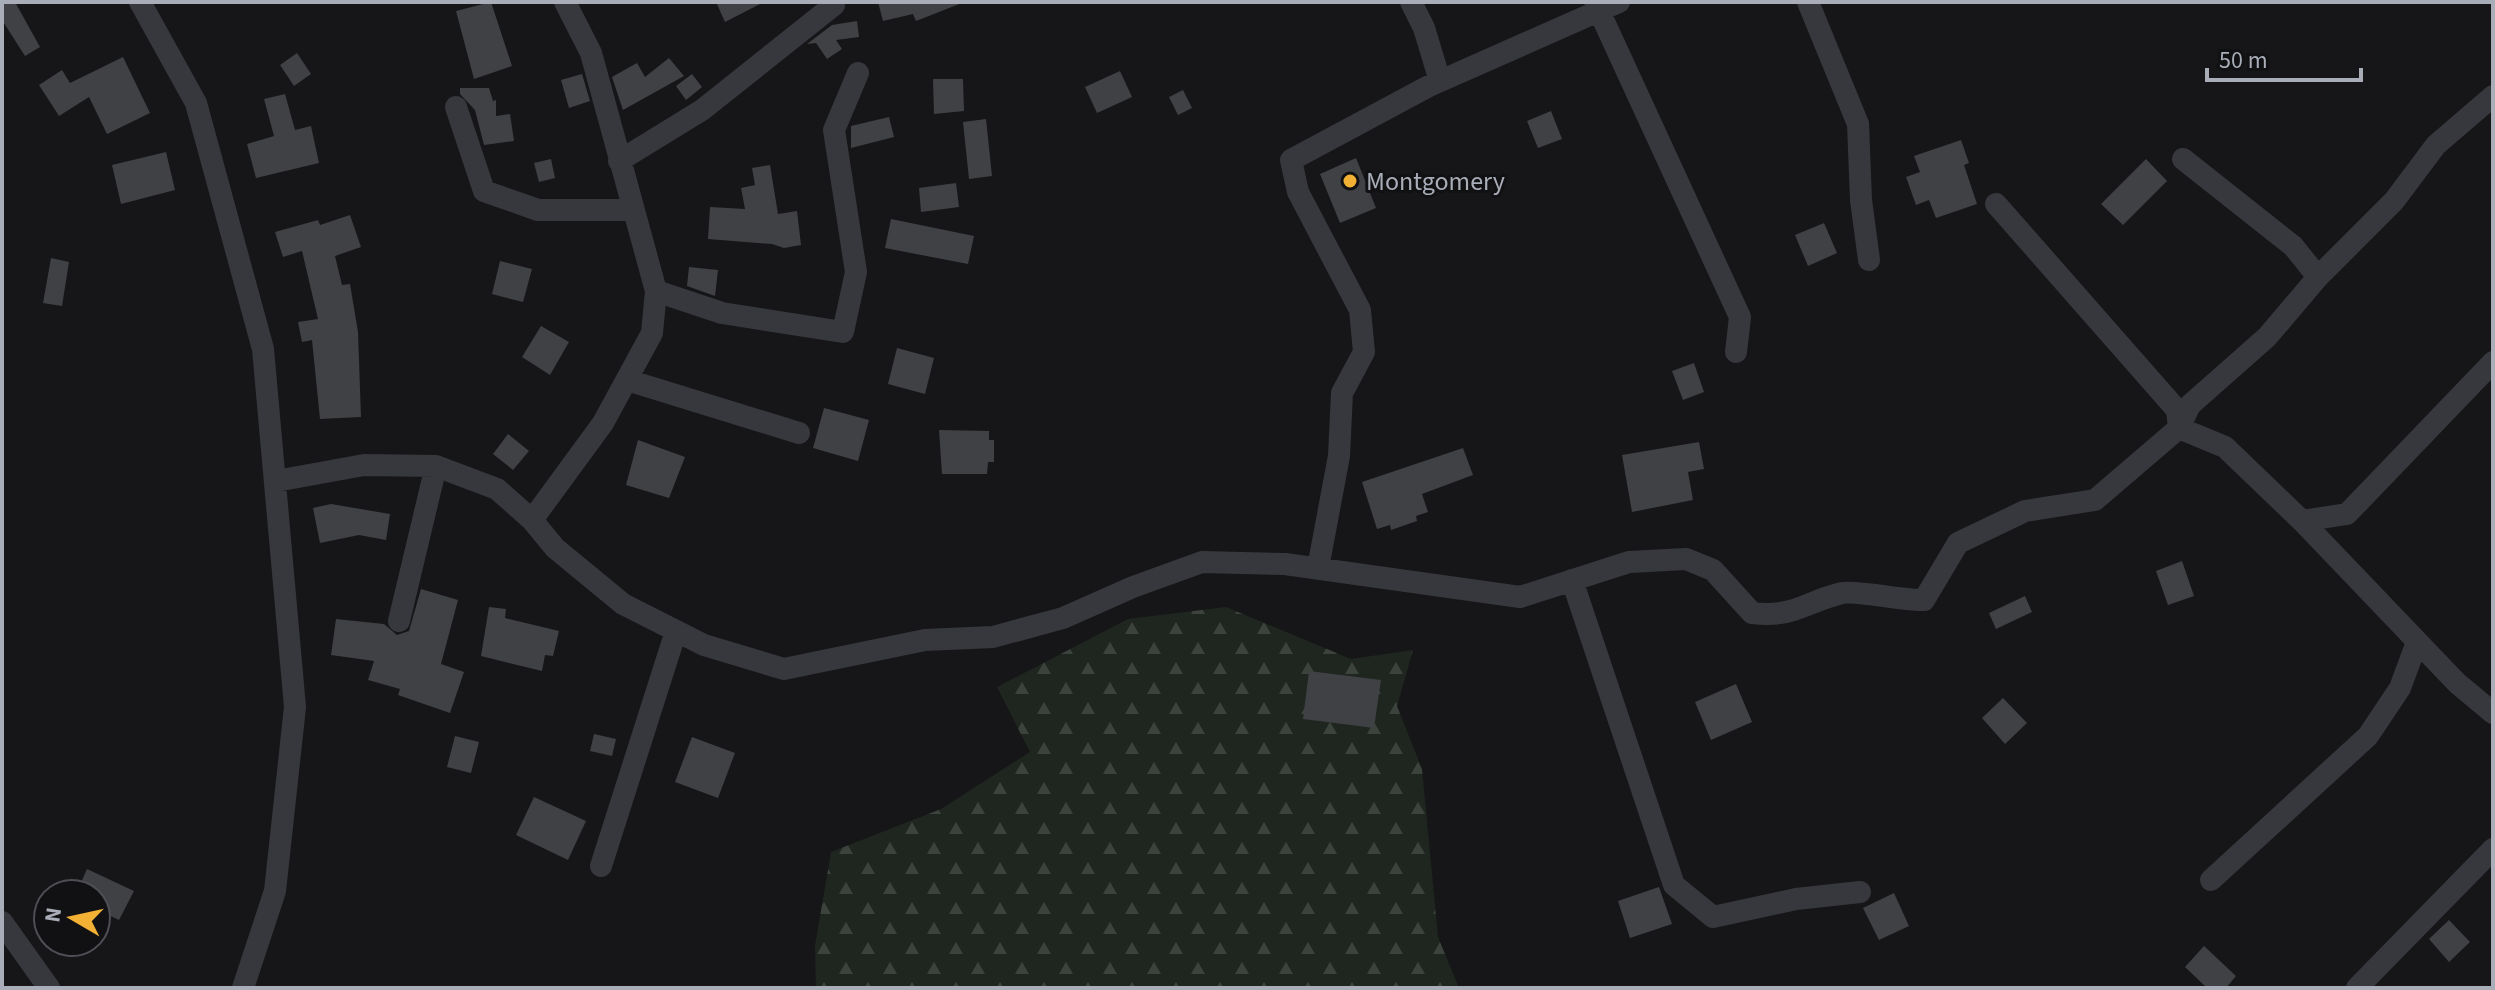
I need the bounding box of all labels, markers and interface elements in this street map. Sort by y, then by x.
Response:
scale bar [2207,32,2361,82]
text: 50 m [2219,43,2268,78]
place label: Montgomery [1366,163,1505,200]
marker: Montgomery [1341,172,1359,190]
north arrow [32,878,112,958]
text: N [36,905,70,925]

